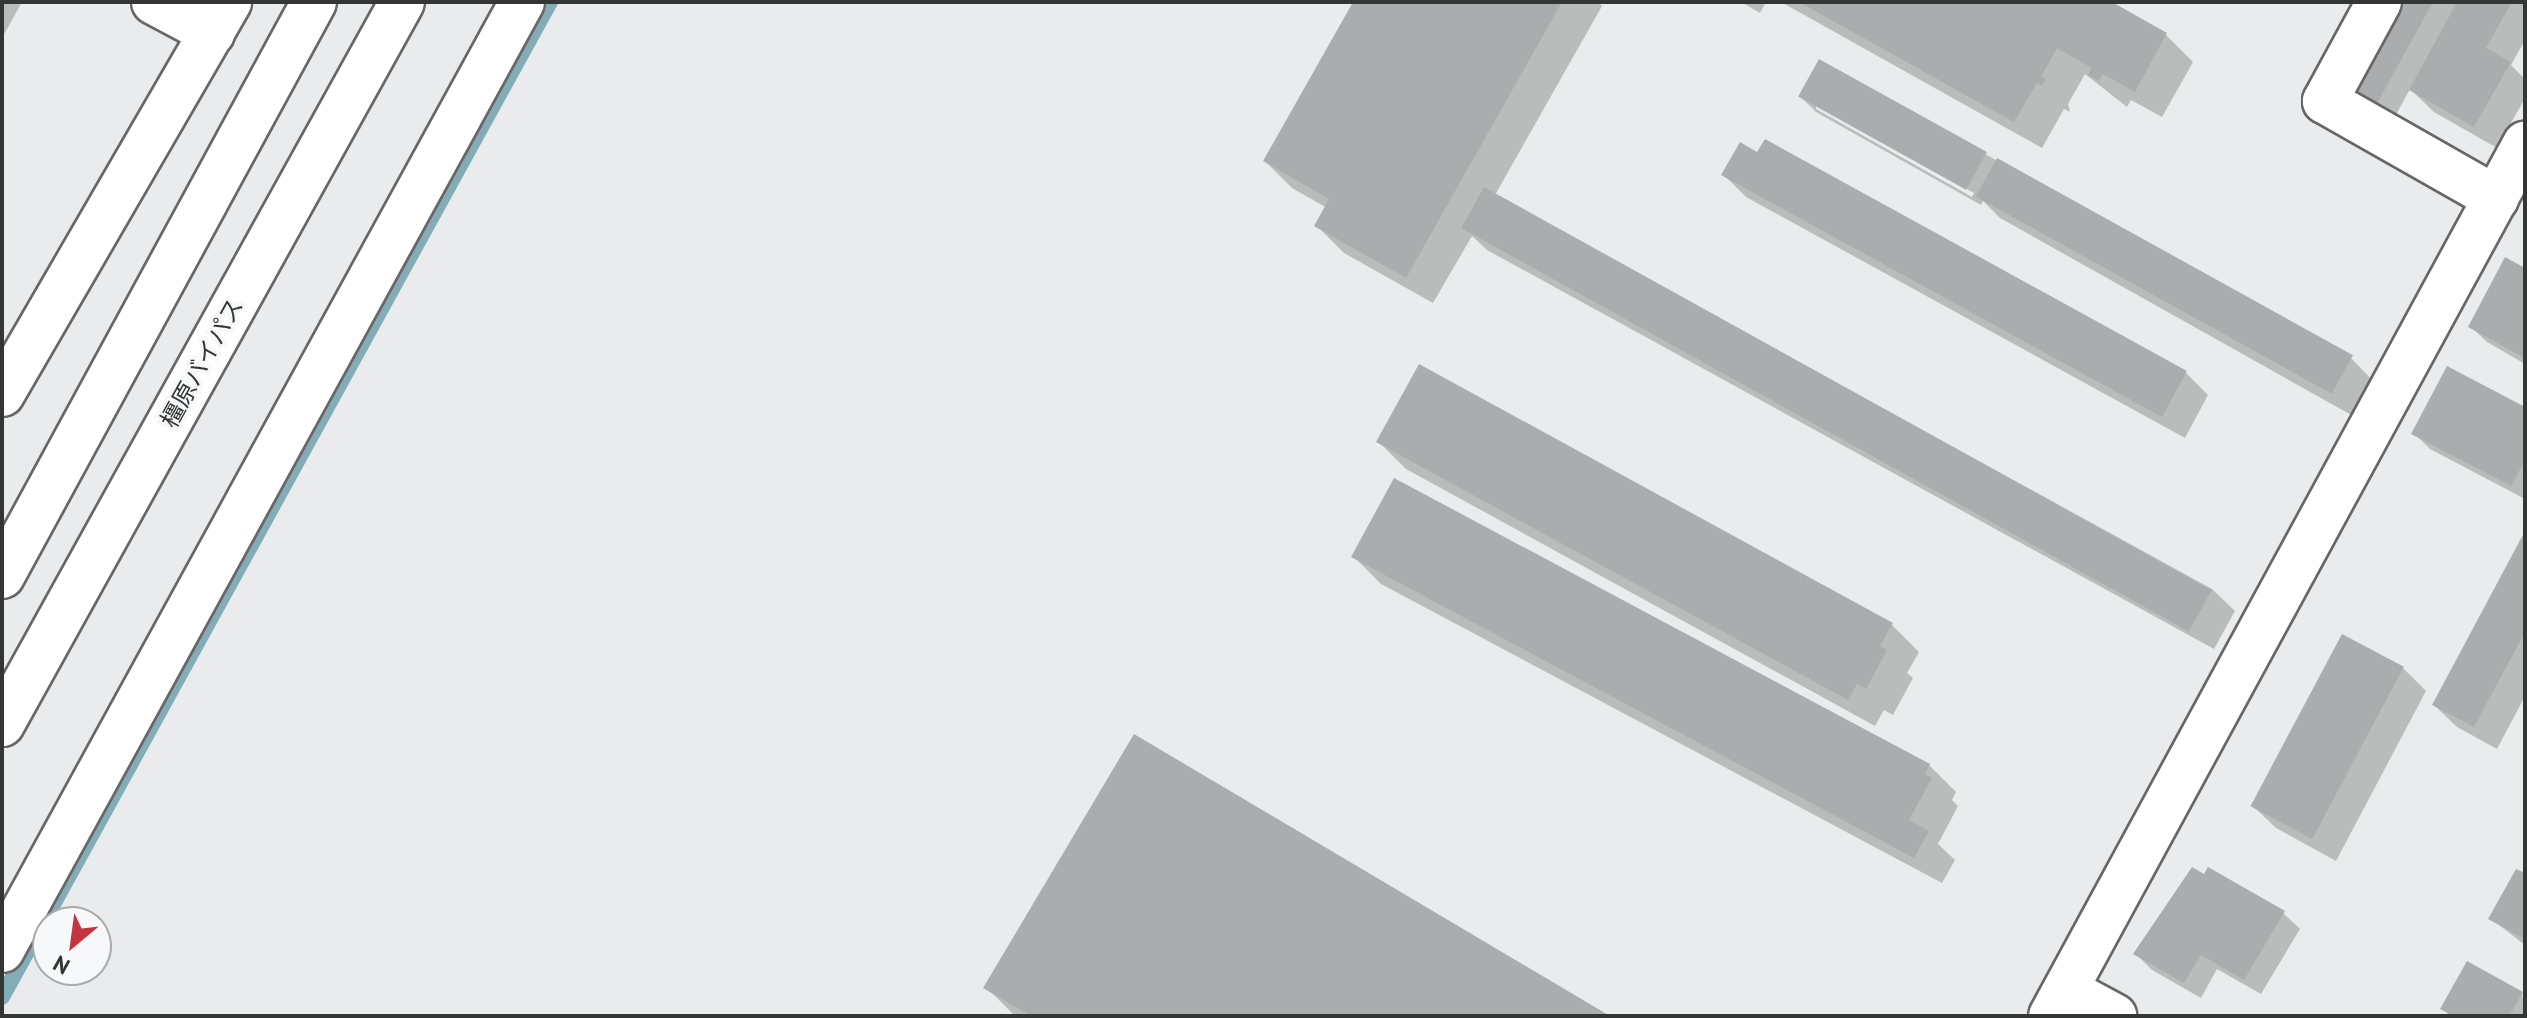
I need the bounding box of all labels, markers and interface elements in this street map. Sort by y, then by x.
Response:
street label: 橿原バイパス [154,293,250,433]
north arrow [32,906,112,986]
text: N [48,949,74,981]

